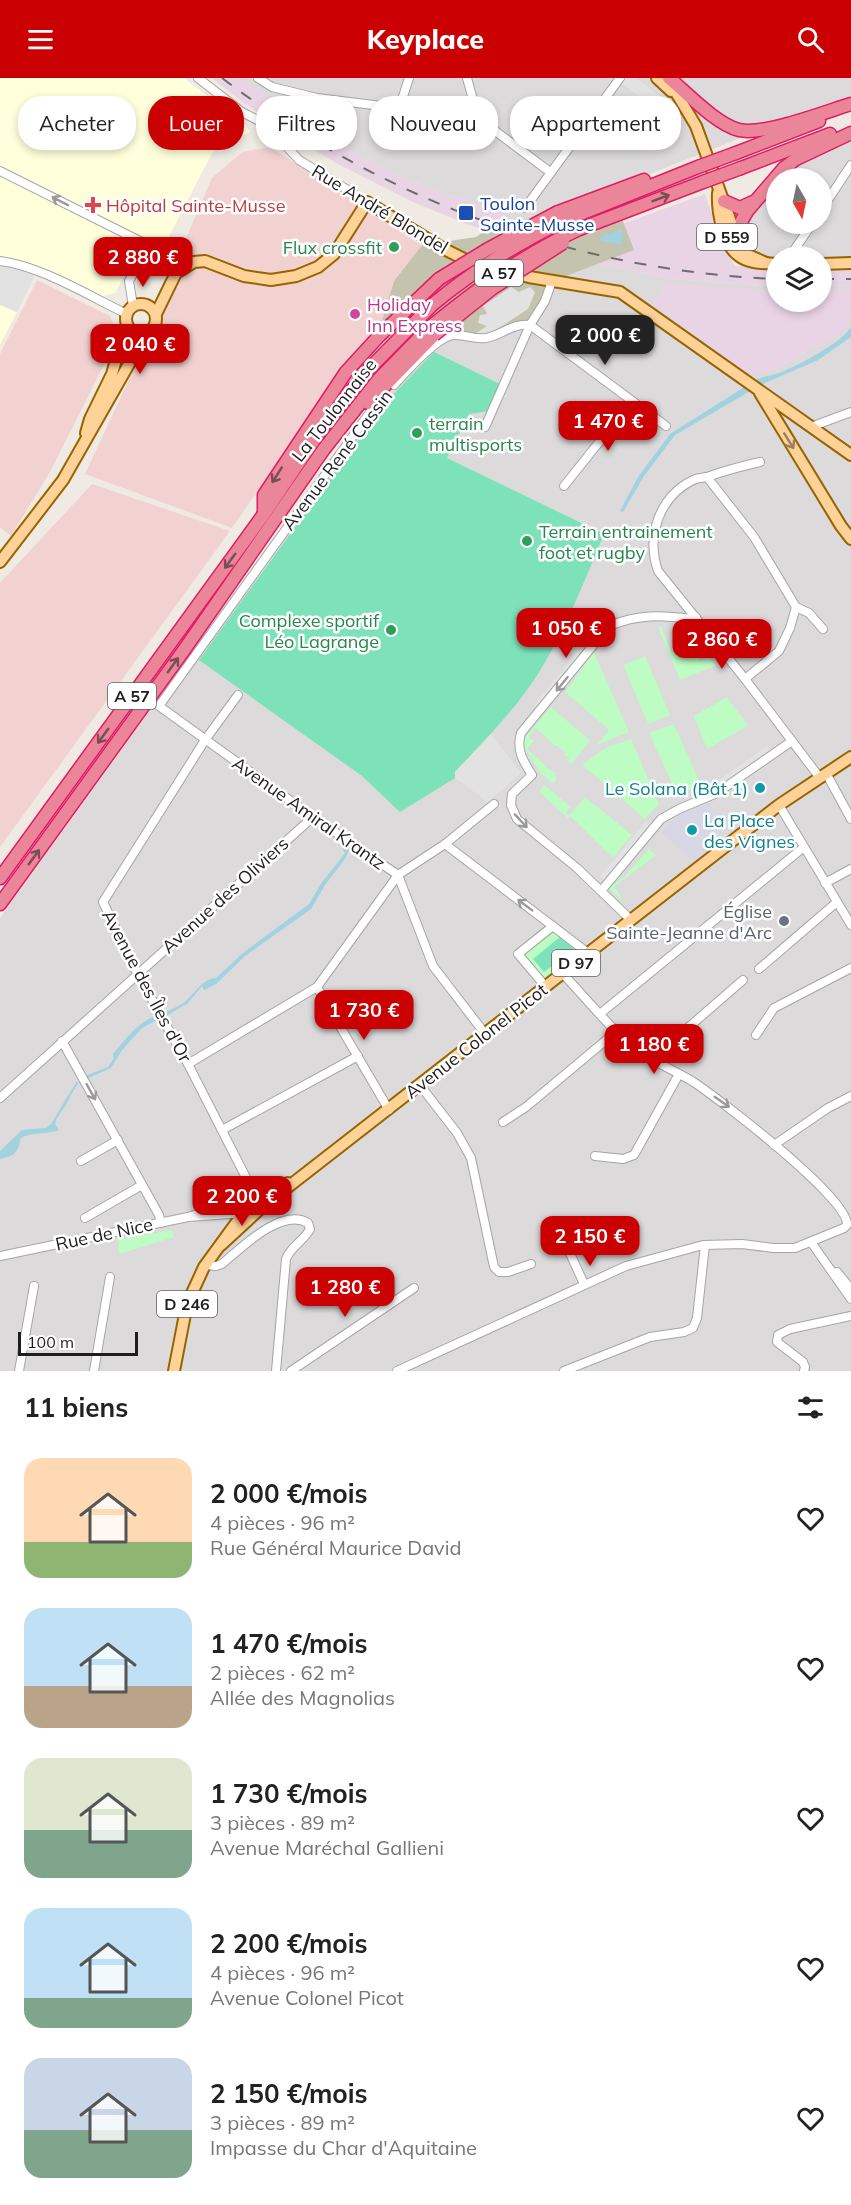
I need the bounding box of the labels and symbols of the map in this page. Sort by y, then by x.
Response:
street label: Rue André Blondel [308,159,452,259]
north arrow [766,168,832,234]
place label: Toulon Sainte-Musse [480,192,594,236]
one-way arrow [651,192,670,203]
place label: Hôpital Sainte-Musse [106,194,285,217]
one-way arrow [52,195,70,206]
marker: Hôpital Sainte-Musse [84,196,102,214]
marker: Toulon Sainte-Musse [457,204,475,222]
road number: D 559 [697,224,757,250]
place label: Flux crossfit [283,236,382,259]
pin: 2 880 € [88,237,198,288]
marker: Flux crossfit [387,240,401,254]
road number: A 57 [475,260,523,286]
place label: Holiday Inn Express [367,293,463,337]
marker: Holiday Inn Express [348,307,362,321]
pin: 2 000 € [550,315,660,366]
pin: 2 040 € [85,324,195,375]
street label: La Toulonnaise [286,354,382,466]
street label: Avenue René Cassin [277,385,397,535]
pin: 1 470 € [553,401,663,452]
place label: terrain multisports [429,412,522,456]
marker: terrain multisports [410,426,424,440]
one-way arrow [783,432,796,449]
one-way arrow [271,466,283,482]
place label: Terrain entrainement foot et rugby [539,520,713,564]
marker: Terrain entrainement foot et rugby [520,534,534,548]
one-way arrow [224,553,236,569]
pin: 1 050 € [511,608,621,659]
place label: Complexe sportif Léo Lagrange [239,609,380,653]
pin: 2 860 € [667,619,777,670]
marker: Complexe sportif Léo Lagrange [384,623,398,637]
one-way arrow [167,657,179,673]
one-way arrow [555,676,569,691]
road number: A 57 [108,683,156,709]
one-way arrow [97,728,109,744]
street label: Avenue Amiral Krantz [228,751,390,875]
place label: Le Solana (Bât 1) [605,777,748,800]
marker: Le Solana (Bât 1) [753,781,767,795]
place label: La Place des Vignes [704,809,795,853]
one-way arrow [514,813,528,829]
marker: La Place des Vignes [685,823,699,837]
street label: Avenue des Oliviers [157,832,293,958]
one-way arrow [28,849,40,866]
one-way arrow [517,899,533,912]
place label: Église Sainte-Jeanne d'Arc [606,900,772,944]
street label: Avenue des Îles d'Or [97,906,197,1067]
marker: Église Sainte-Jeanne d'Arc [777,914,791,928]
road number: D 97 [552,950,600,976]
street label: Avenue Colonel Picot [400,978,552,1104]
pin: 1 730 € [309,990,419,1041]
pin: 1 180 € [599,1024,709,1075]
one-way arrow [85,1083,97,1100]
one-way arrow [713,1096,729,1108]
pin: 2 200 € [187,1176,297,1227]
street label: Rue de Nice [53,1212,155,1256]
pin: 2 150 € [535,1216,645,1267]
pin: 1 280 € [290,1267,400,1318]
road number: D 246 [157,1291,217,1317]
scale bar [18,1329,138,1356]

